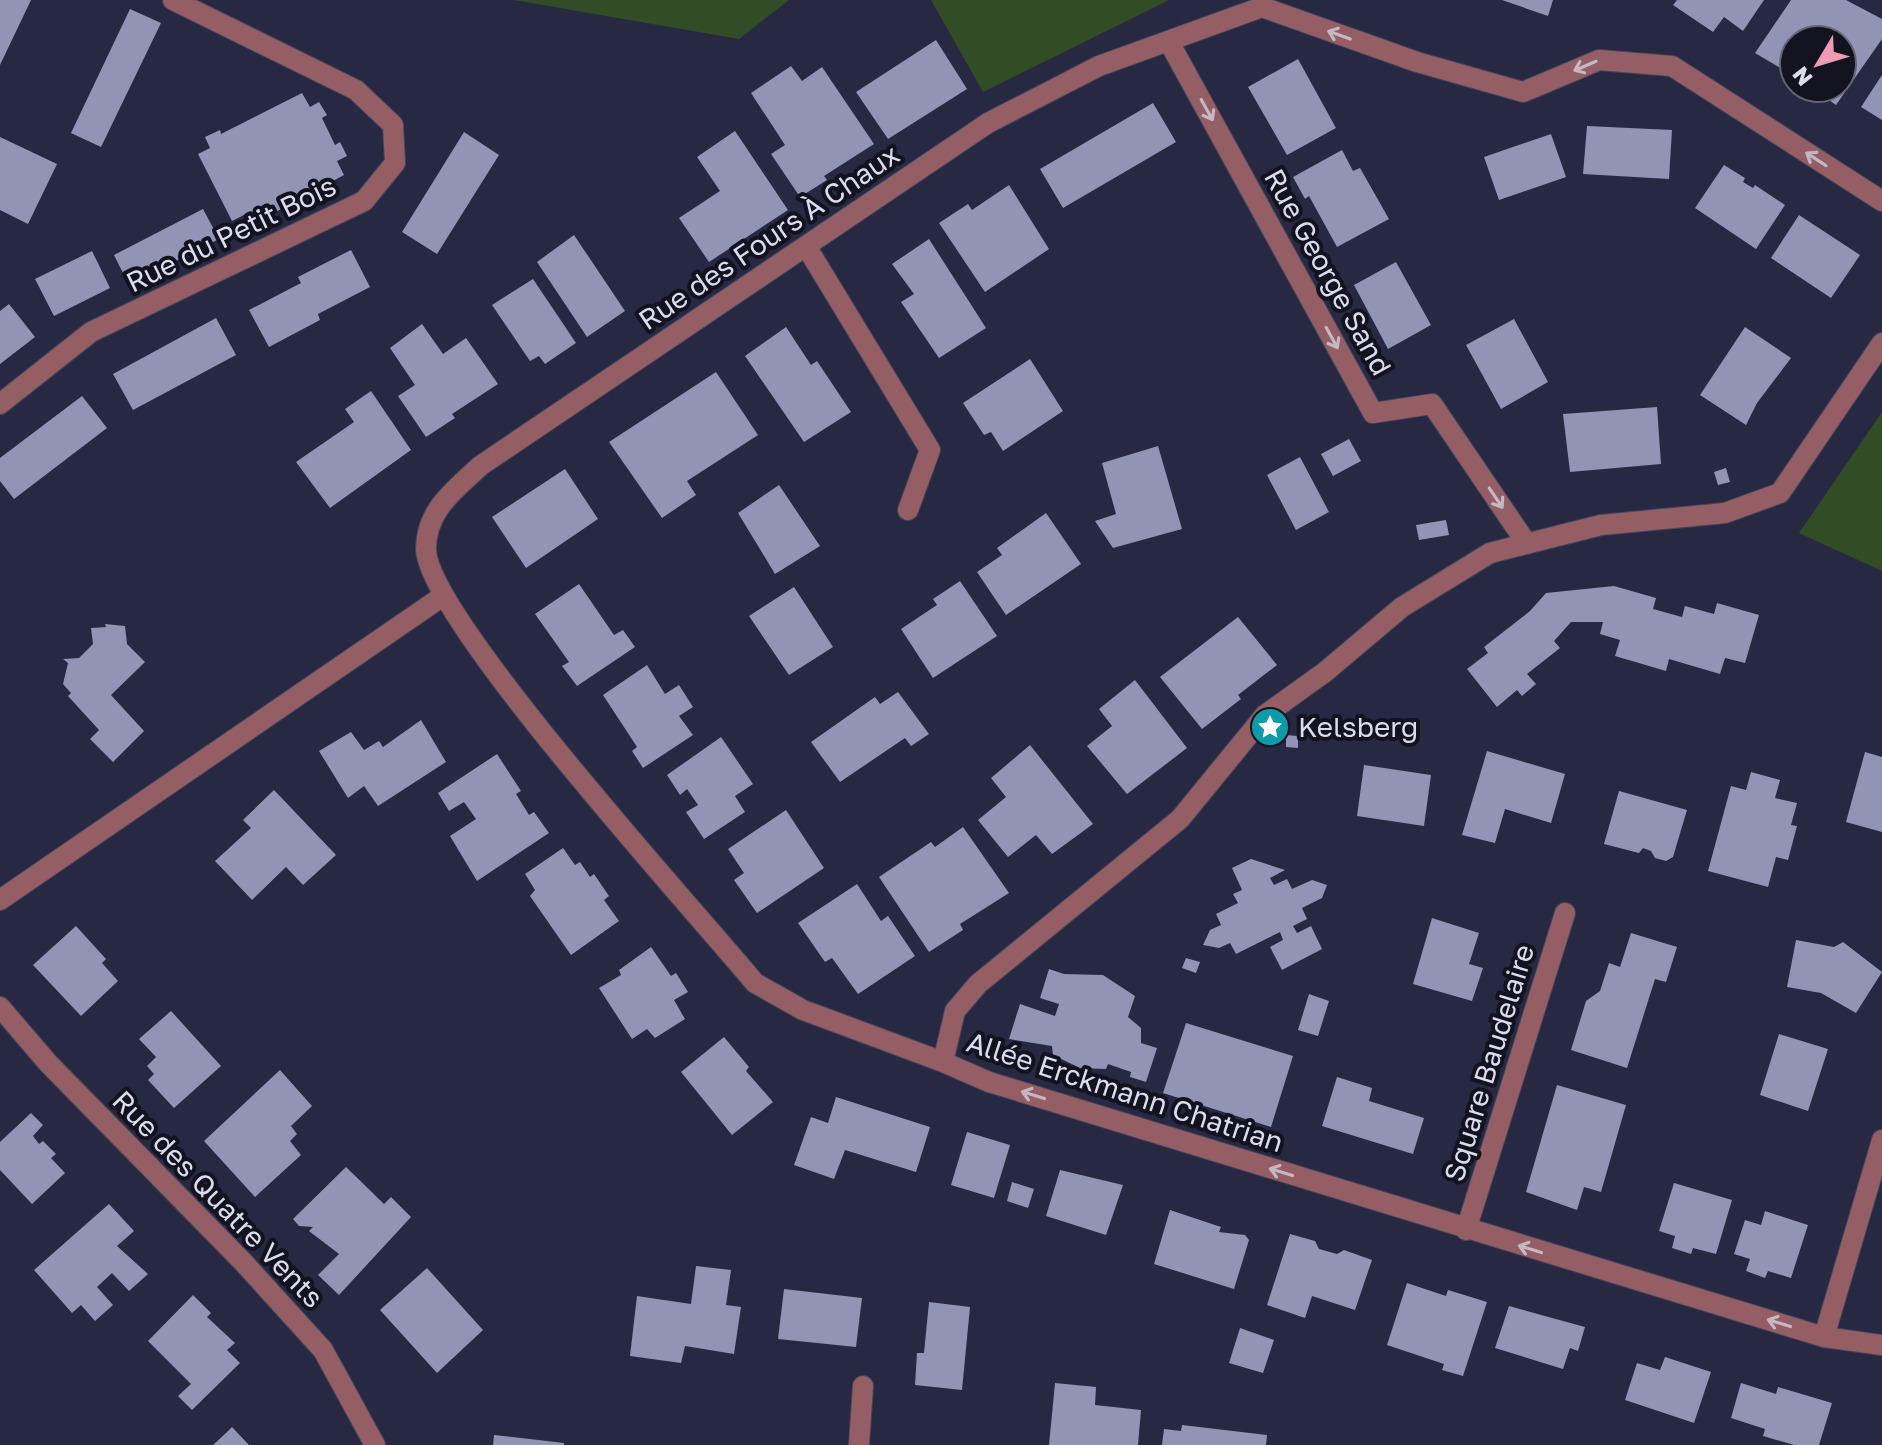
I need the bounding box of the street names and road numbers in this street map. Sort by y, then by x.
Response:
street label: Rue des Fours À Chaux [632,137,905,336]
street label: Rue George Sand [1258,163,1399,381]
street label: Rue du Petit Bois [121,169,341,299]
street label: Square Baudelaire [1437,940,1540,1185]
street label: Allée Erckmann Chatrian [963,1025,1287,1158]
street label: Rue des Quatre Vents [106,1083,330,1314]

